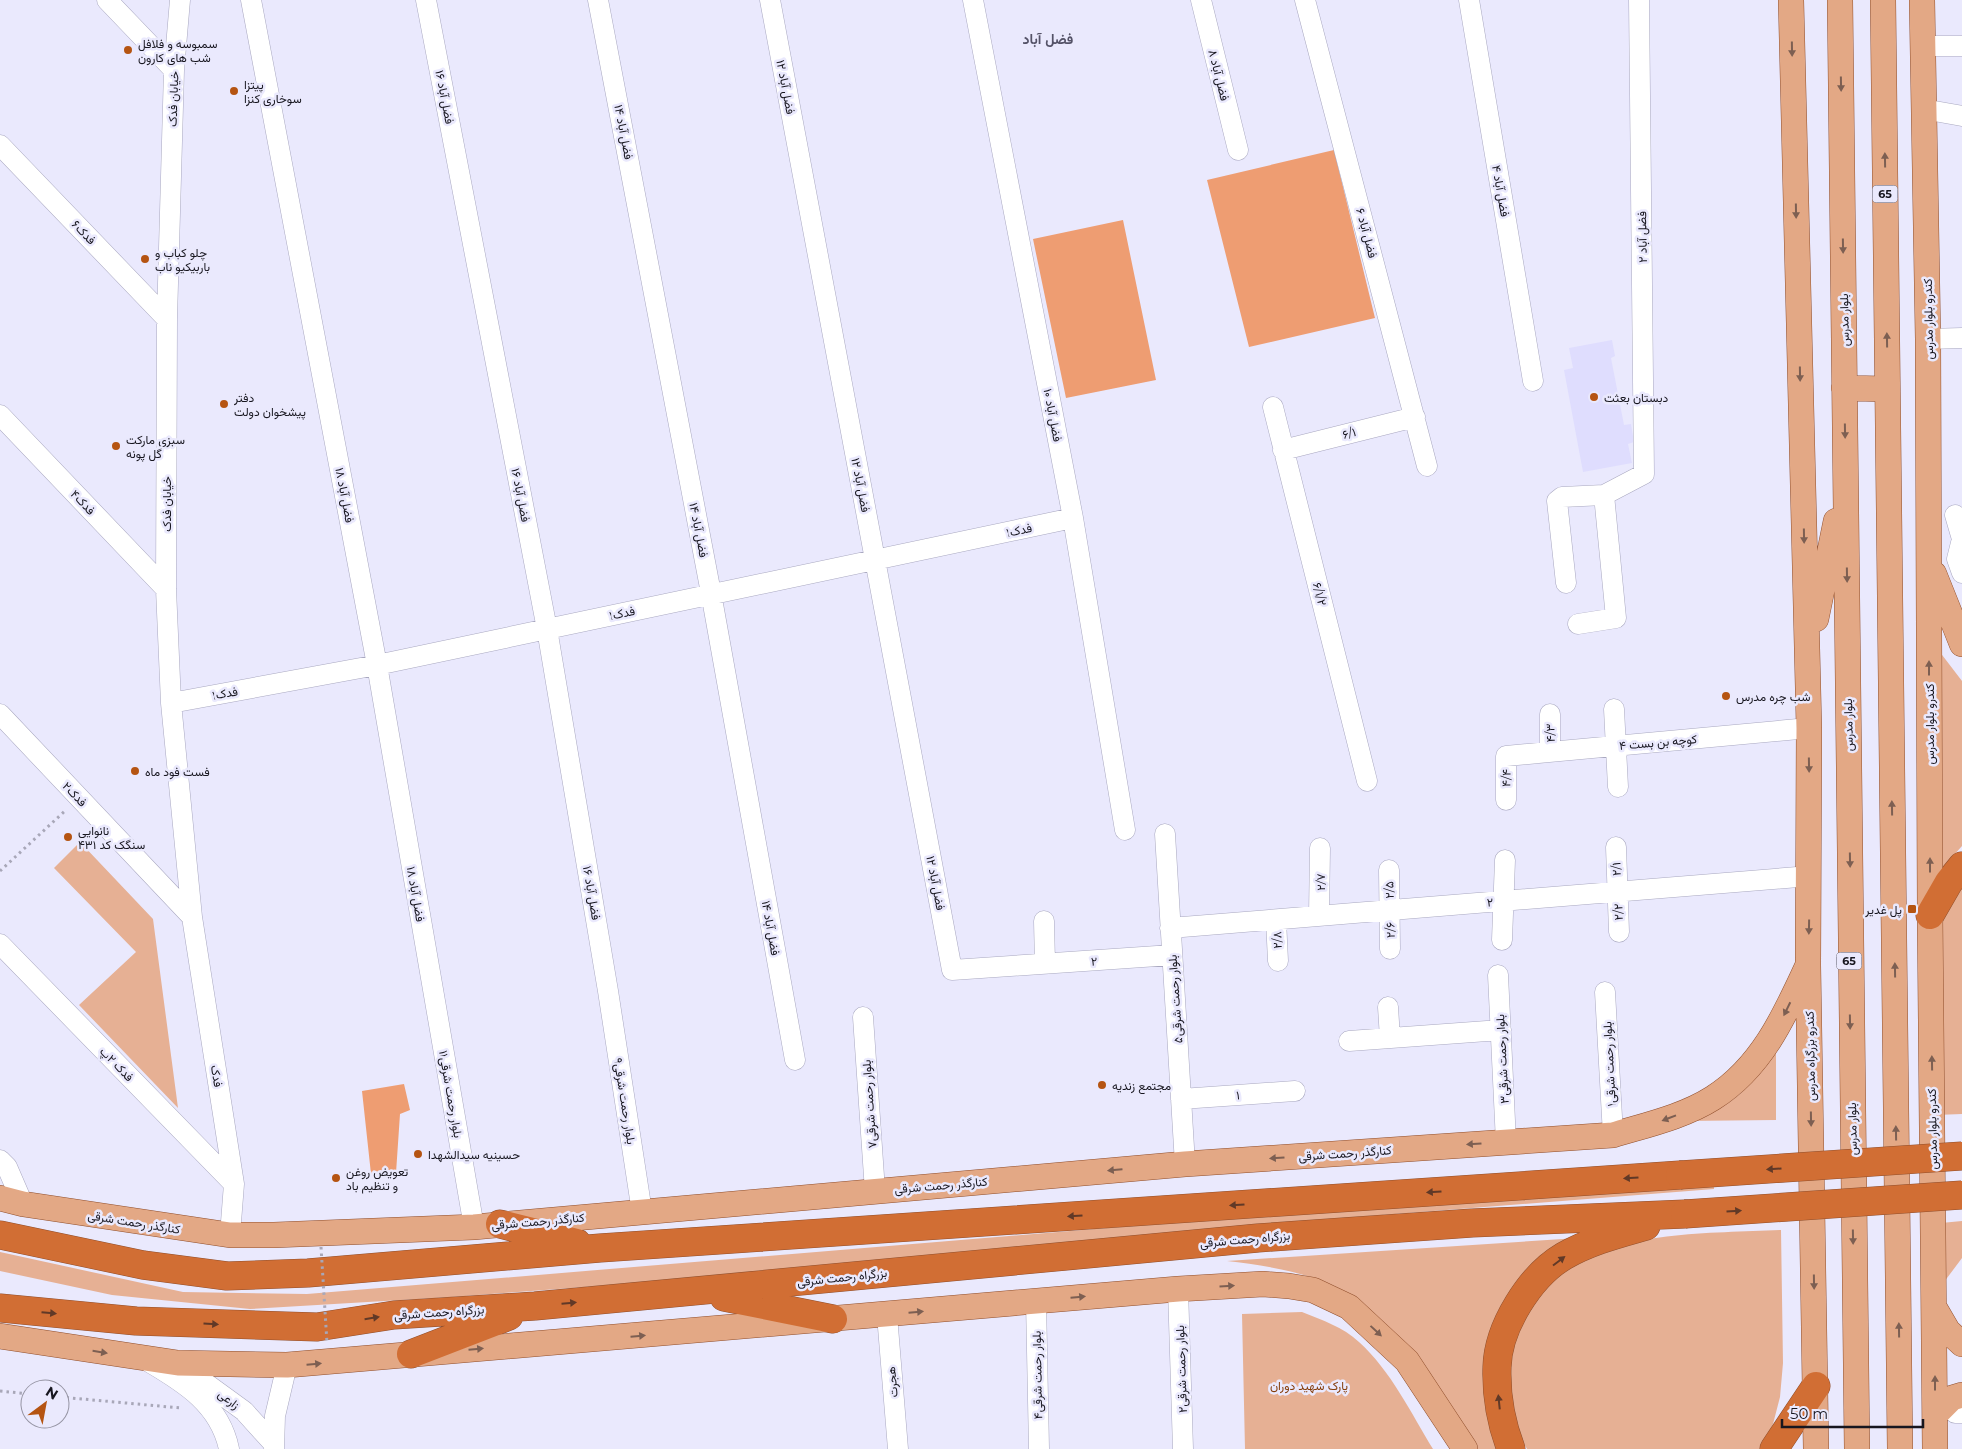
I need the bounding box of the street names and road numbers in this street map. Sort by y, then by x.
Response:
street label: فضل آباد ۸ [1204,48,1233,102]
street label: فضل آباد ۱۲ [772,59,799,116]
street label: فضل آباد ۱۶ [431,69,458,125]
street label: خیابان فدک [165,71,181,127]
street label: فضل آباد ۱۴ [610,103,637,161]
street label: فضل آباد ۴ [1488,164,1513,218]
road number: 65 [1872,185,1898,202]
street label: فضل آباد ۶ [1352,206,1381,260]
street label: فضل آباد ۲ [1634,211,1651,263]
street label: فدک۶ [69,217,99,247]
street label: کندرو بلوار مدرس [1920,278,1937,360]
street label: بلوار مدرس [1836,293,1853,347]
street label: فضل آباد ۱۰ [1040,387,1066,443]
street label: ۶/۱ [1341,424,1357,442]
street label: فضل آباد ۱۲ [847,457,874,514]
street label: فضل آباد ۱۸ [331,466,358,524]
street label: فضل آباد ۱۶ [507,467,534,523]
street label: خیابان فدک [159,476,174,532]
street label: فدک۴ [67,486,99,518]
street label: فضل آباد ۱۴ [685,501,712,559]
street label: فدک۱ [1005,520,1033,540]
street label: ۶/۱/۲ [1310,581,1330,607]
street label: فدک۱ [608,603,636,623]
street label: فدک۱ [211,683,239,703]
street label: کندرو بلوار مدرس [1922,683,1938,765]
street label: بلوار مدرس [1840,698,1857,752]
street label: ۴/۳ [1542,723,1558,743]
street label: کوچه بن بست ۴ [1618,731,1698,754]
street label: ۴/۴ [1498,769,1514,787]
street label: فدک۲ [60,779,90,809]
street label: فضل آباد ۱۲ [922,855,949,912]
street label: ۲/۱ [1608,862,1624,876]
street label: فضل آباد ۱۸ [403,865,428,923]
street label: فضل آباد ۱۶ [579,865,604,921]
street label: ۲/۷ [1313,873,1328,891]
street label: ۲/۵ [1381,881,1397,899]
street label: ۲ [1486,894,1494,910]
street label: فضل آباد ۱۴ [758,899,783,957]
street label: ۲/۲ [1610,903,1626,921]
street label: ۲/۶ [1382,922,1398,938]
street label: ۲/۸ [1269,931,1285,949]
road number: 65 [1836,952,1862,969]
street label: ۲ [1090,953,1098,969]
street label: ۵بلوار رحمت شرقی [1164,954,1187,1044]
street label: کندرو بزرگراه مدرس [1802,1011,1819,1101]
street label: بلوار رحمت شرقی۳ [1492,1014,1513,1104]
street label: بلوار رحمت شرقی۱ [1599,1021,1620,1107]
street label: فدک ۲پ [96,1044,137,1085]
street label: بلوار رحمت شرقی۱۱ [435,1049,466,1139]
street label: بلوار رحمت شرقی۹ [610,1057,639,1146]
street label: بلوار رحمت شرقی۷ [858,1059,881,1149]
street label: فدک [208,1064,226,1088]
street label: ۱ [1236,1087,1240,1103]
street label: کندرو بلوار مدرس [1924,1088,1941,1170]
street label: بلوار مدرس [1844,1102,1861,1156]
street label: کنارگذر رحمت شرقی [1298,1142,1392,1165]
street label: کنارگذر رحمت شرقی [894,1173,988,1198]
street label: کنارگذر رحمت شرقی [87,1207,181,1238]
street label: کنارگذر رحمت شرقی [491,1209,585,1234]
street label: بزرگراه رحمت شرقی [1199,1228,1291,1251]
street label: بزرگراه رحمت شرقی [796,1265,888,1290]
street label: بزرگراه رحمت شرقی [393,1301,485,1324]
street label: بلوار رحمت شرقی۲ [1172,1325,1191,1413]
street label: بلوار رحمت شرقی۴ [1029,1331,1046,1419]
street label: هجرت [883,1366,902,1398]
street label: زارعی [215,1386,243,1413]

